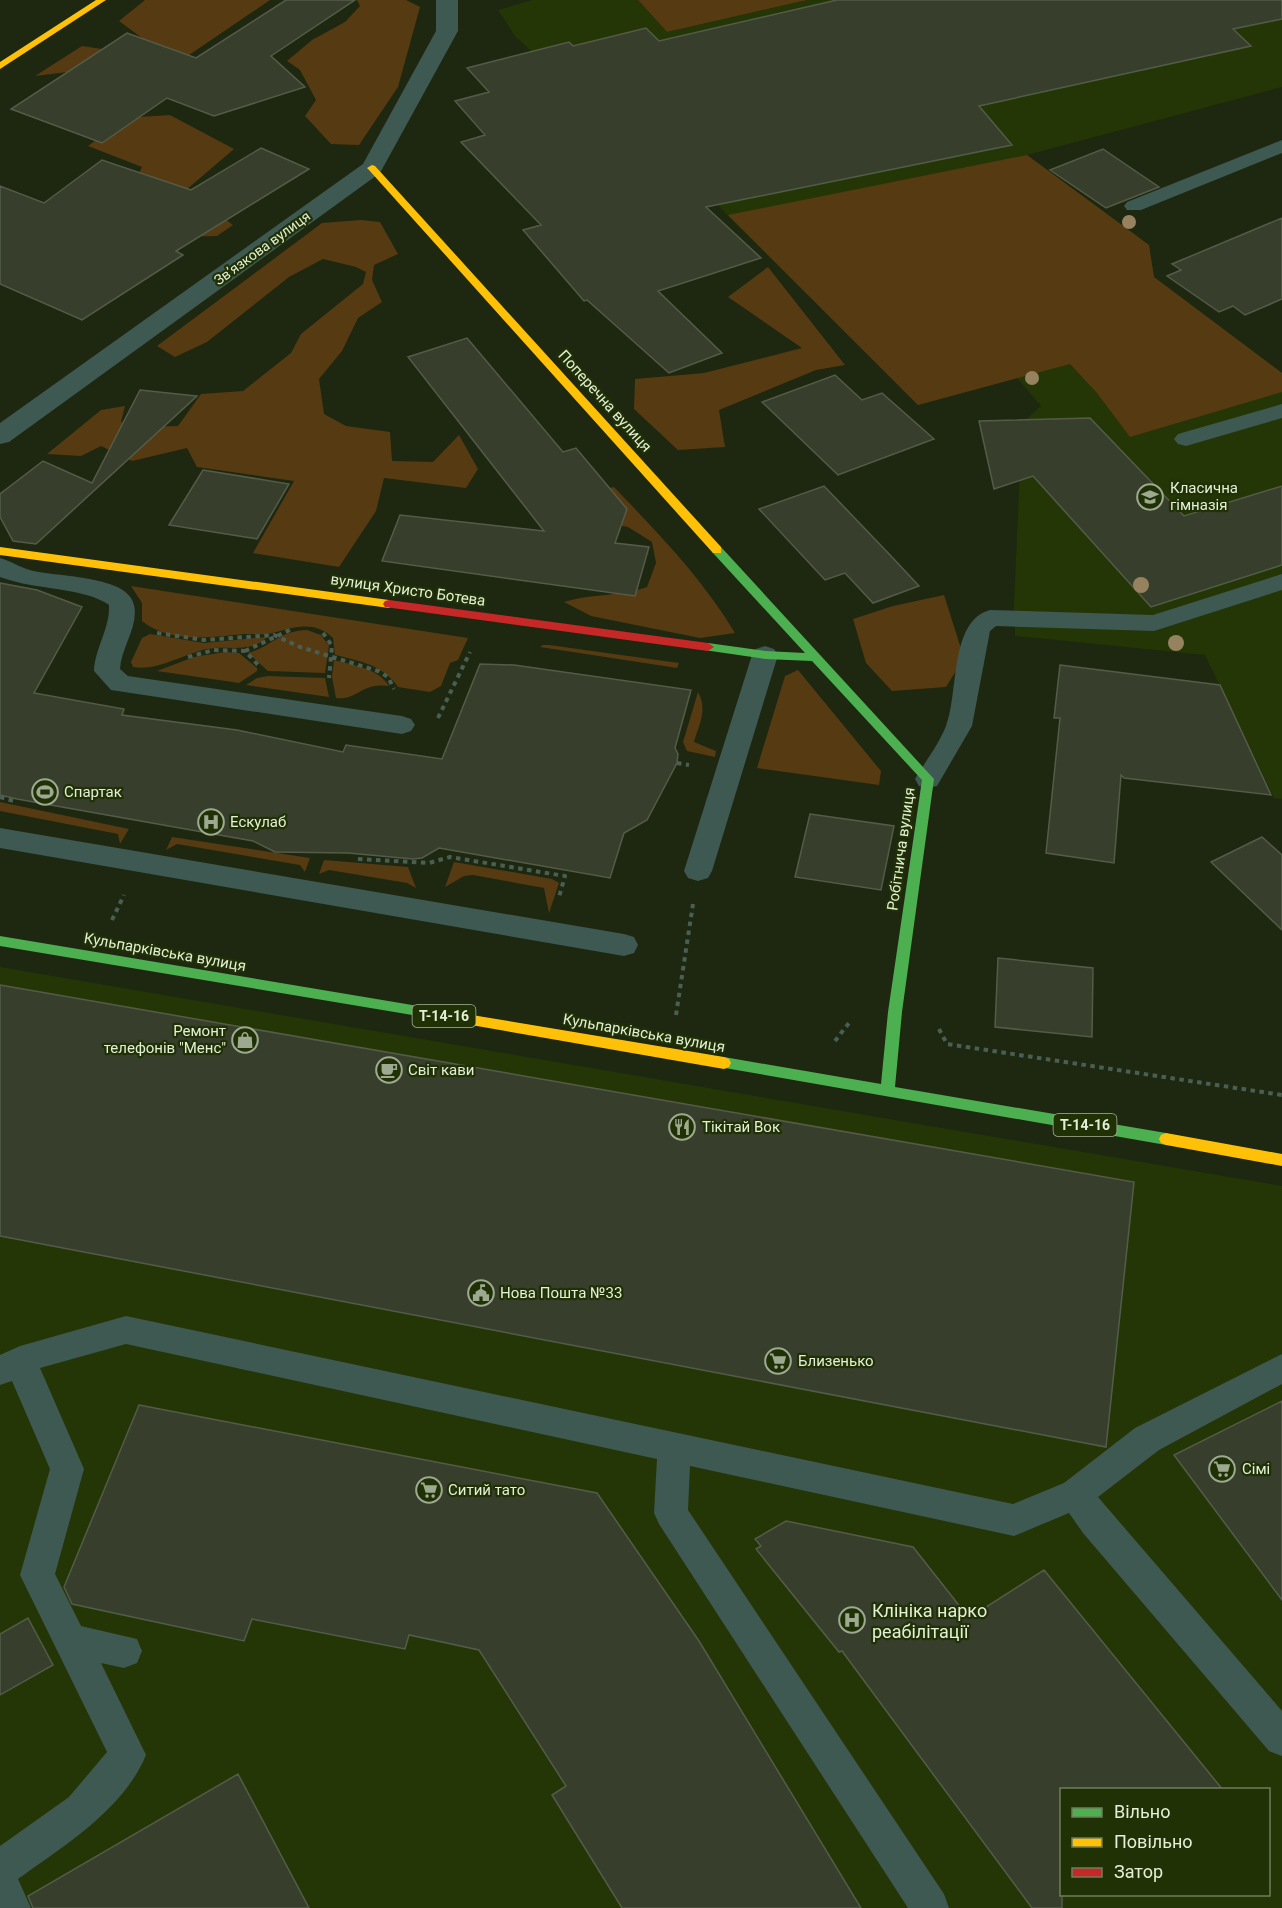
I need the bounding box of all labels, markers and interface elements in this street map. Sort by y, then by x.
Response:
street label: Звʼязкова вулиця [211,208,313,288]
street label: Поперечна вулиця [555,346,655,456]
place label: Класична гімназія [1170,479,1238,514]
school or university icon: Класична гімназія [1135,482,1165,512]
street label: вулиця Христо Ботева [329,570,487,610]
sports icon: Спартак [30,777,60,807]
place label: Спартак [64,783,122,801]
street label: Робітнича вулиця [883,786,919,912]
hospital icon: Ескулаб [196,807,226,837]
place label: Ескулаб [230,813,286,831]
street label: Кульпарківська вулиця [83,929,247,975]
road number: Т-14-16 [412,1005,476,1027]
street label: Кульпарківська вулиця [562,1010,726,1056]
place label: Ремонт телефонів "Менс" [104,1022,226,1057]
shop icon: Ремонт телефонів "Менс" [230,1025,260,1055]
cafe icon: Світ кави [374,1055,404,1085]
place label: Світ кави [408,1061,474,1079]
restaurant icon: Тікітай Вок [667,1112,697,1142]
road number: Т-14-16 [1054,1114,1116,1136]
place label: Тікітай Вок [702,1118,780,1136]
public building icon: Нова Пошта №33 [466,1278,496,1308]
place label: Нова Пошта №33 [500,1284,622,1302]
supermarket icon: Близенько [763,1346,793,1376]
place label: Близенько [798,1352,874,1370]
supermarket icon: Сімі [1207,1454,1237,1484]
place label: Сімі [1242,1460,1270,1478]
supermarket icon: Ситий тато [414,1475,444,1505]
place label: Ситий тато [448,1481,525,1499]
place label: Клініка нарко реабілітації [872,1600,987,1642]
hospital icon: Клініка нарко реабілітації [837,1605,867,1635]
legend [1060,1788,1270,1896]
text: Вільно [1114,1801,1170,1822]
text: Повільно [1114,1831,1193,1852]
text: Затор [1114,1861,1163,1882]

